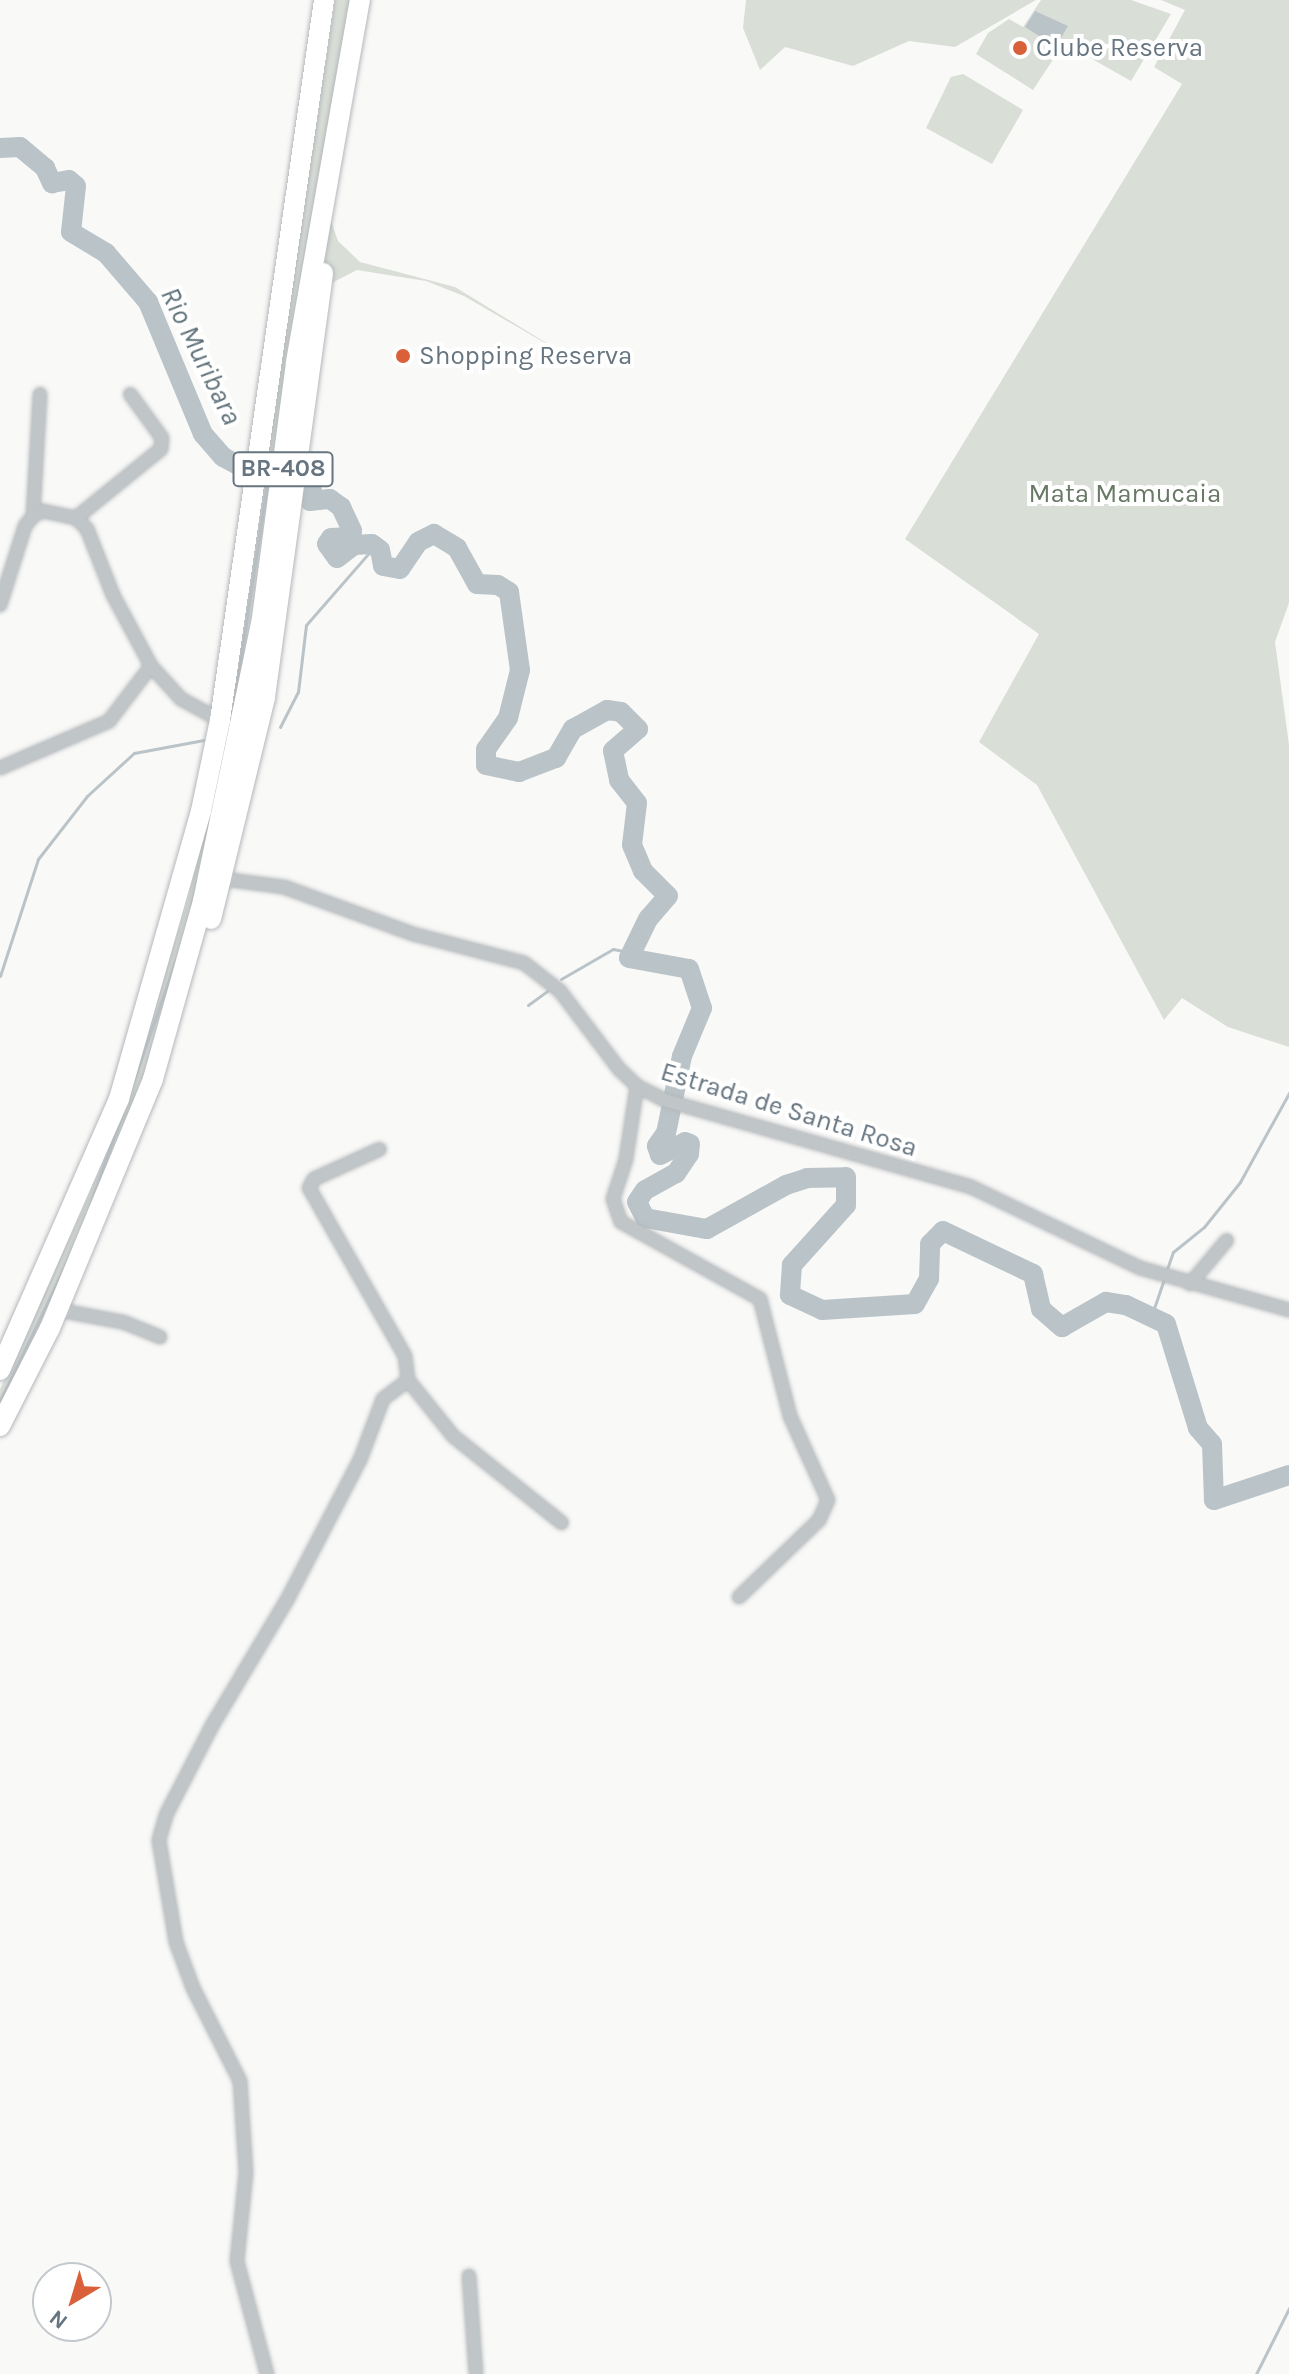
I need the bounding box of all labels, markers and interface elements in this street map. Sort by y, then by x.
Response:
place label: Clube Reserva [1036,32,1203,64]
marker: Clube Reserva [1011,39,1029,57]
water label: Rio Muribara [153,282,249,430]
place label: Shopping Reserva [419,340,632,372]
marker: Shopping Reserva [394,347,412,365]
road number: BR-408 [231,449,335,489]
park label: Mata Mamucaia [1029,478,1221,510]
street label: Estrada de Santa Rosa [657,1056,921,1164]
north arrow [32,2262,112,2342]
text: N [44,2304,73,2334]

